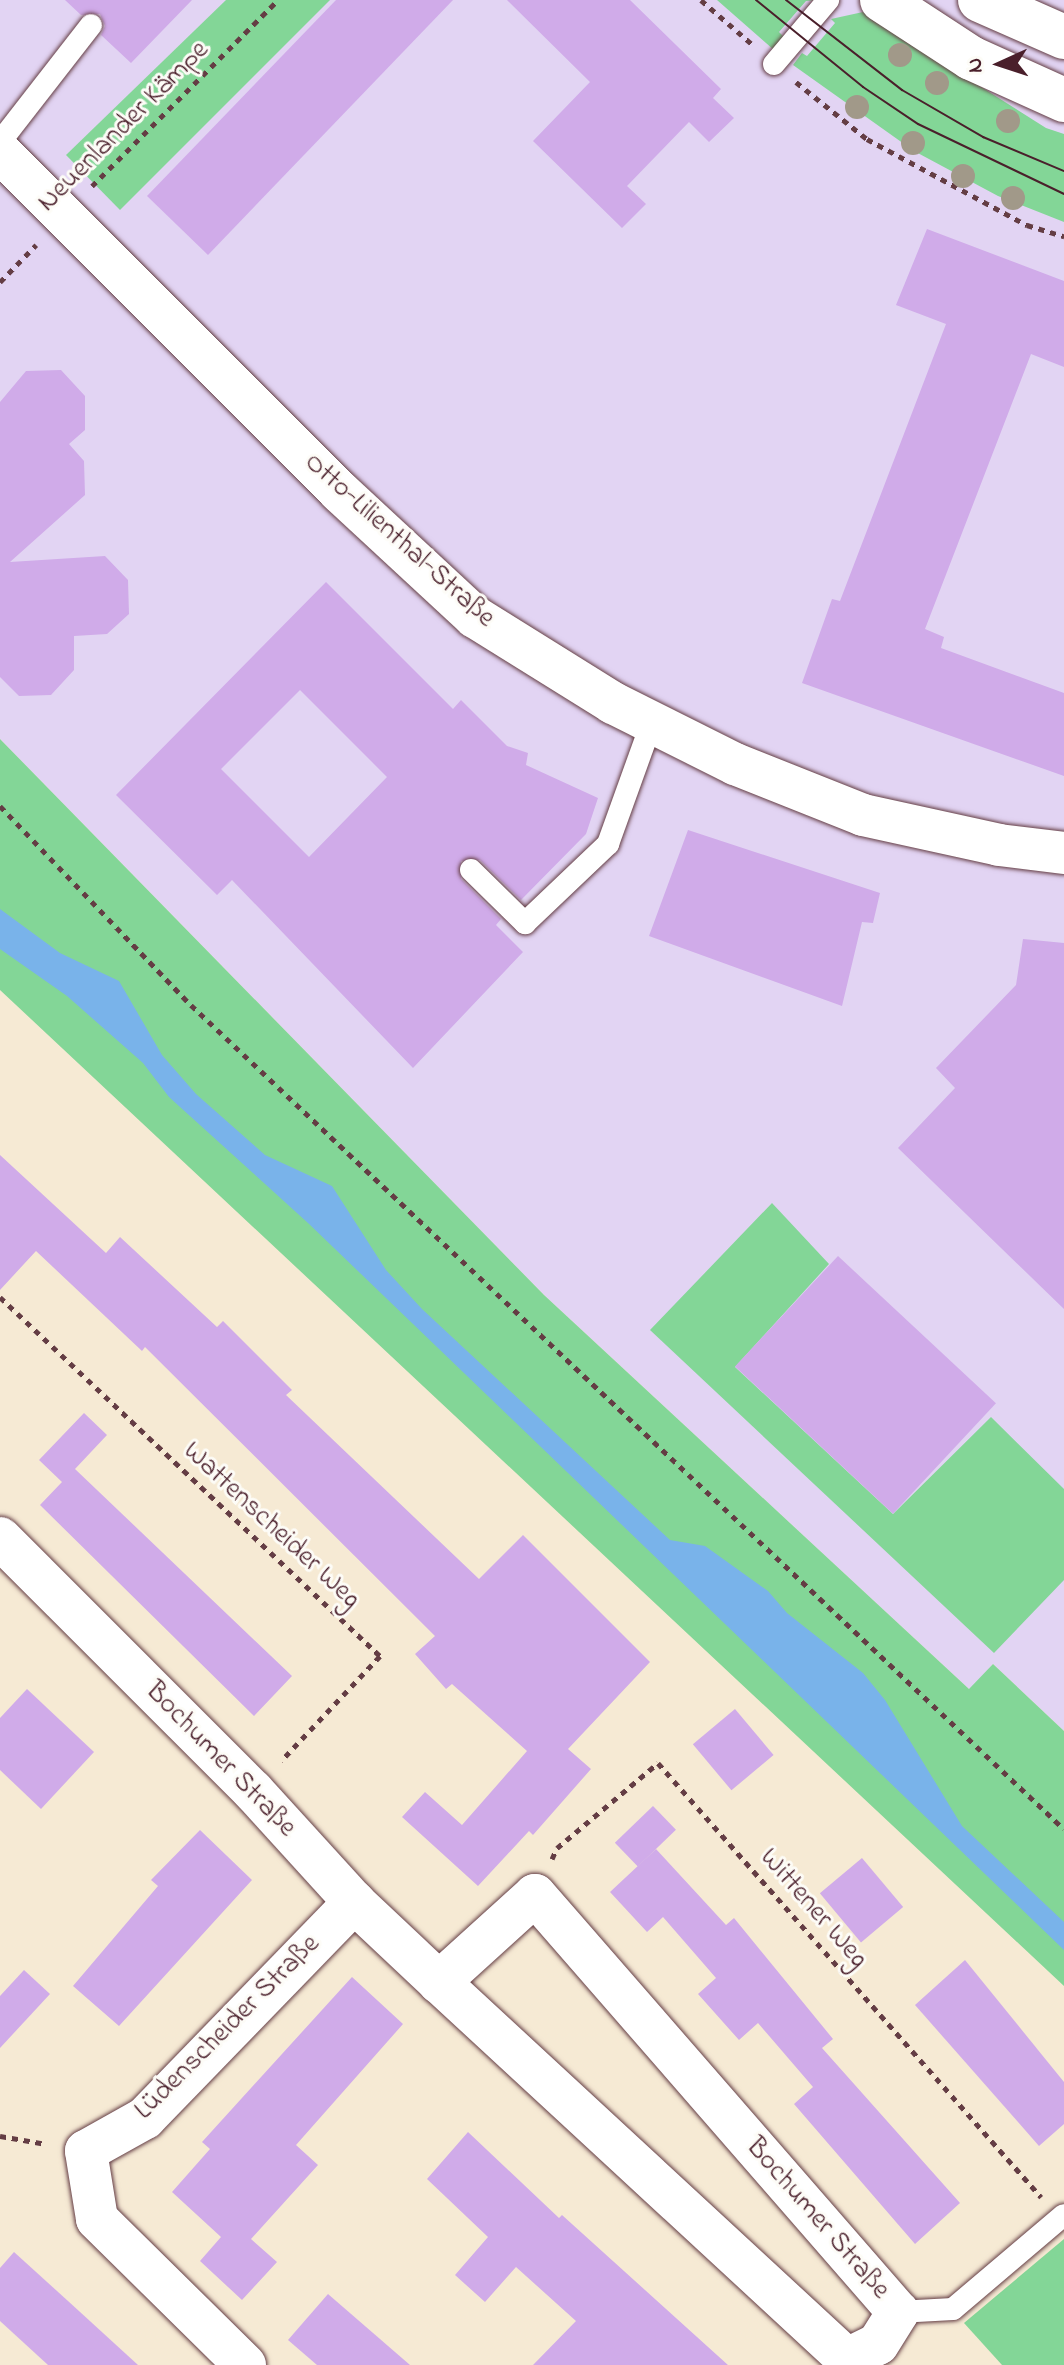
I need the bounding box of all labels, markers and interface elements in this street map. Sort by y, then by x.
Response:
north arrow [960,24,1040,104]
street label: Neuenlander Kämpe [31,34,217,220]
text: N [960,57,992,74]
street label: Otto-Lilienthal-Straße [297,446,501,636]
street label: Wattenscheider Weg [175,1435,367,1617]
street label: Bochumer Straße [137,1675,303,1845]
street label: Wittener Weg [752,1842,874,1976]
street label: Lüdenscheider Straße [128,1928,328,2128]
street label: Bochumer Straße [738,2131,896,2307]

